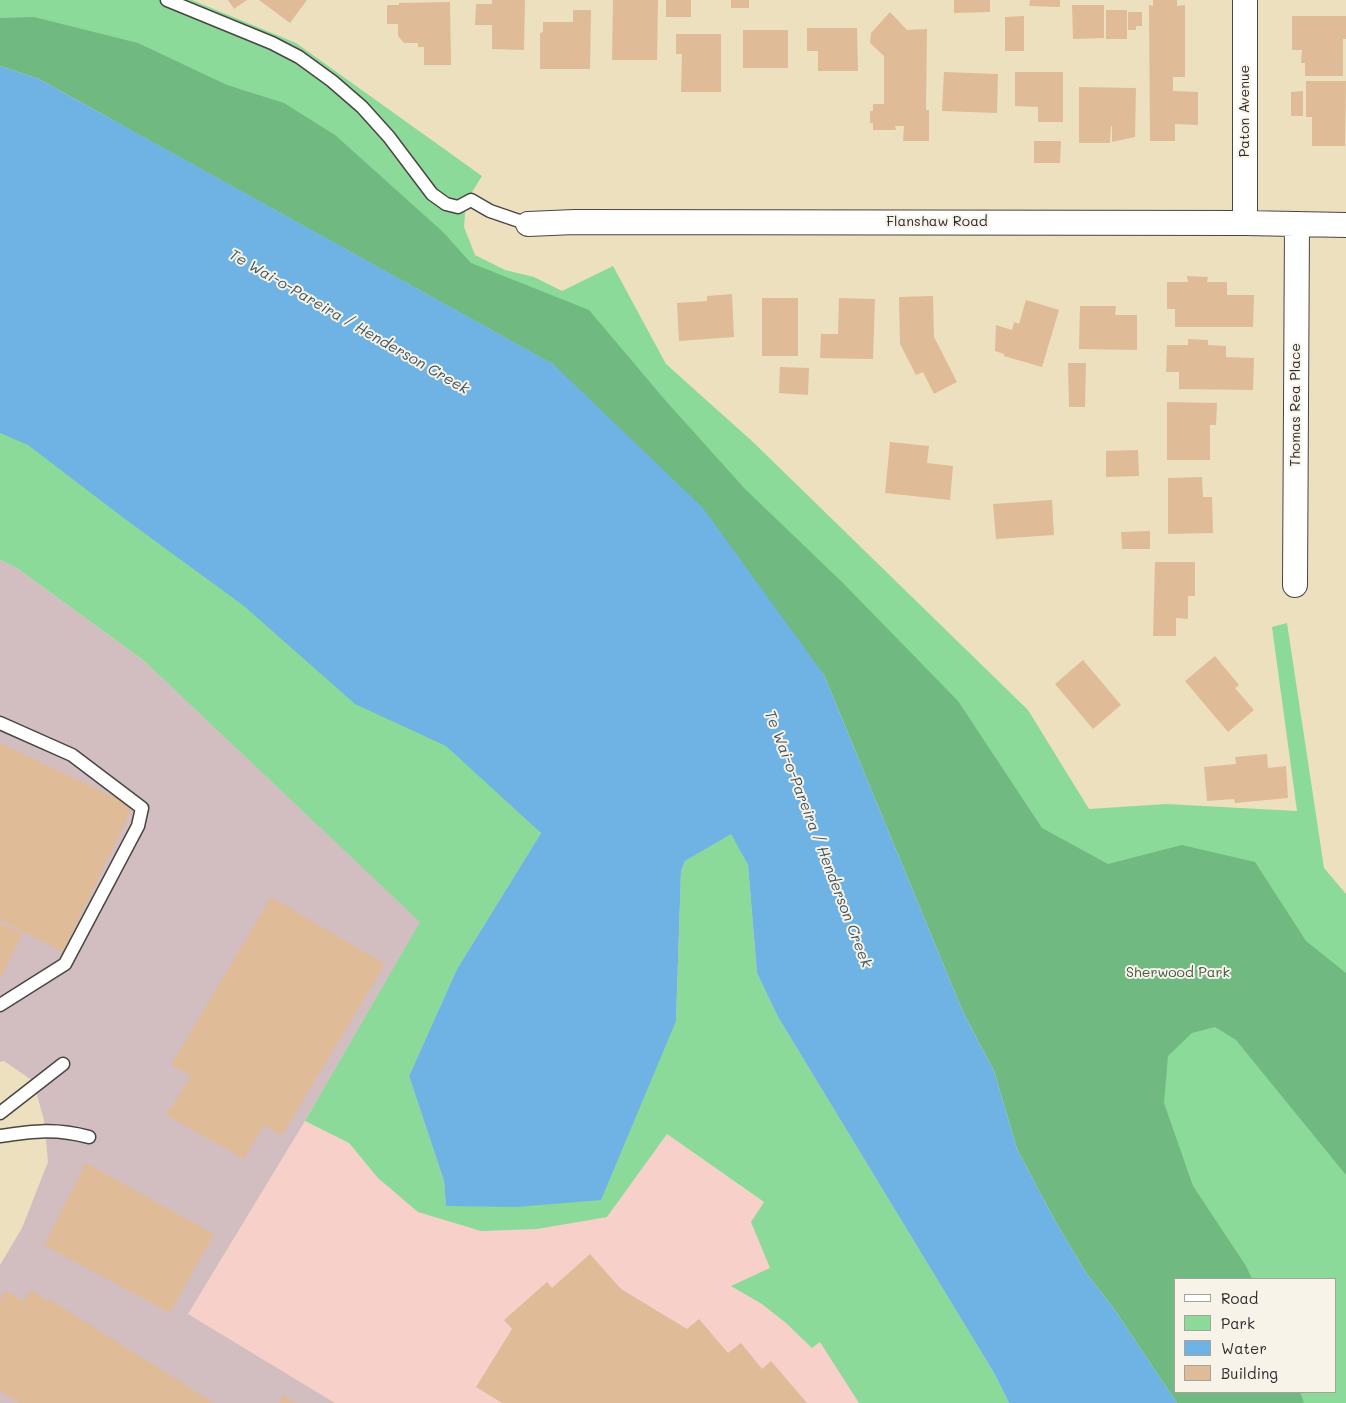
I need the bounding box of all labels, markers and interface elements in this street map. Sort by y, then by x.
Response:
street label: Paton Avenue [1237,65,1253,157]
street label: Flanshaw Road [886,214,988,230]
water label: Te Wai-o-Pareira / Henderson Creek [226,246,472,398]
street label: Thomas Rea Place [1288,343,1304,467]
water label: Te Wai-o-Pareira / Henderson Creek [760,708,876,970]
park label: Sherwood Park [1126,965,1230,981]
legend [1174,1278,1336,1393]
text: Road [1221,1288,1258,1308]
text: Park [1221,1313,1255,1333]
text: Water [1221,1338,1267,1358]
text: Building [1221,1363,1278,1383]

